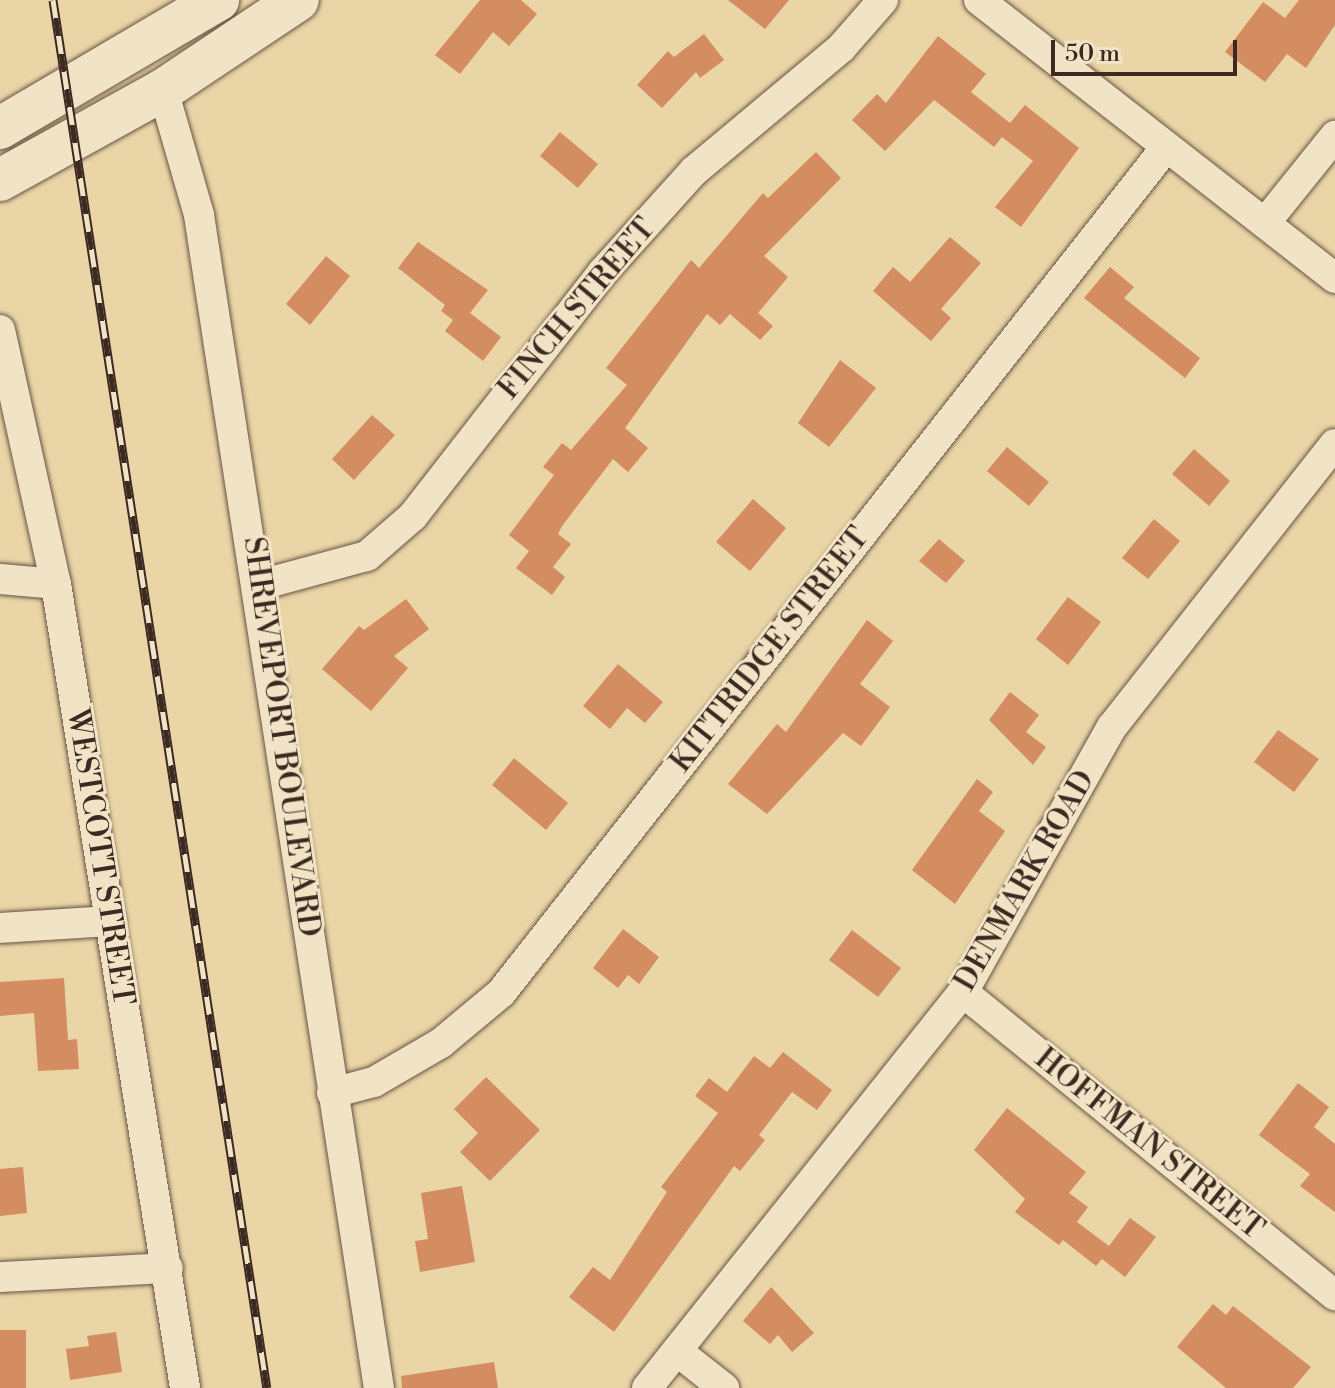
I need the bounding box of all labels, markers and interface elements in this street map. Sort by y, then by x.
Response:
scale bar [1055,24,1241,74]
text: 50 m [1065,39,1120,69]
street label: FINCH STREET [491,211,663,407]
street label: KITTRIDGE STREET [663,520,877,780]
street label: SHREVEPORT BOULEVARD [235,535,327,939]
street label: WESTCOTT STREET [59,706,141,1008]
street label: DENMARK ROAD [947,764,1103,998]
street label: HOFFMAN STREET [1027,1041,1271,1247]

